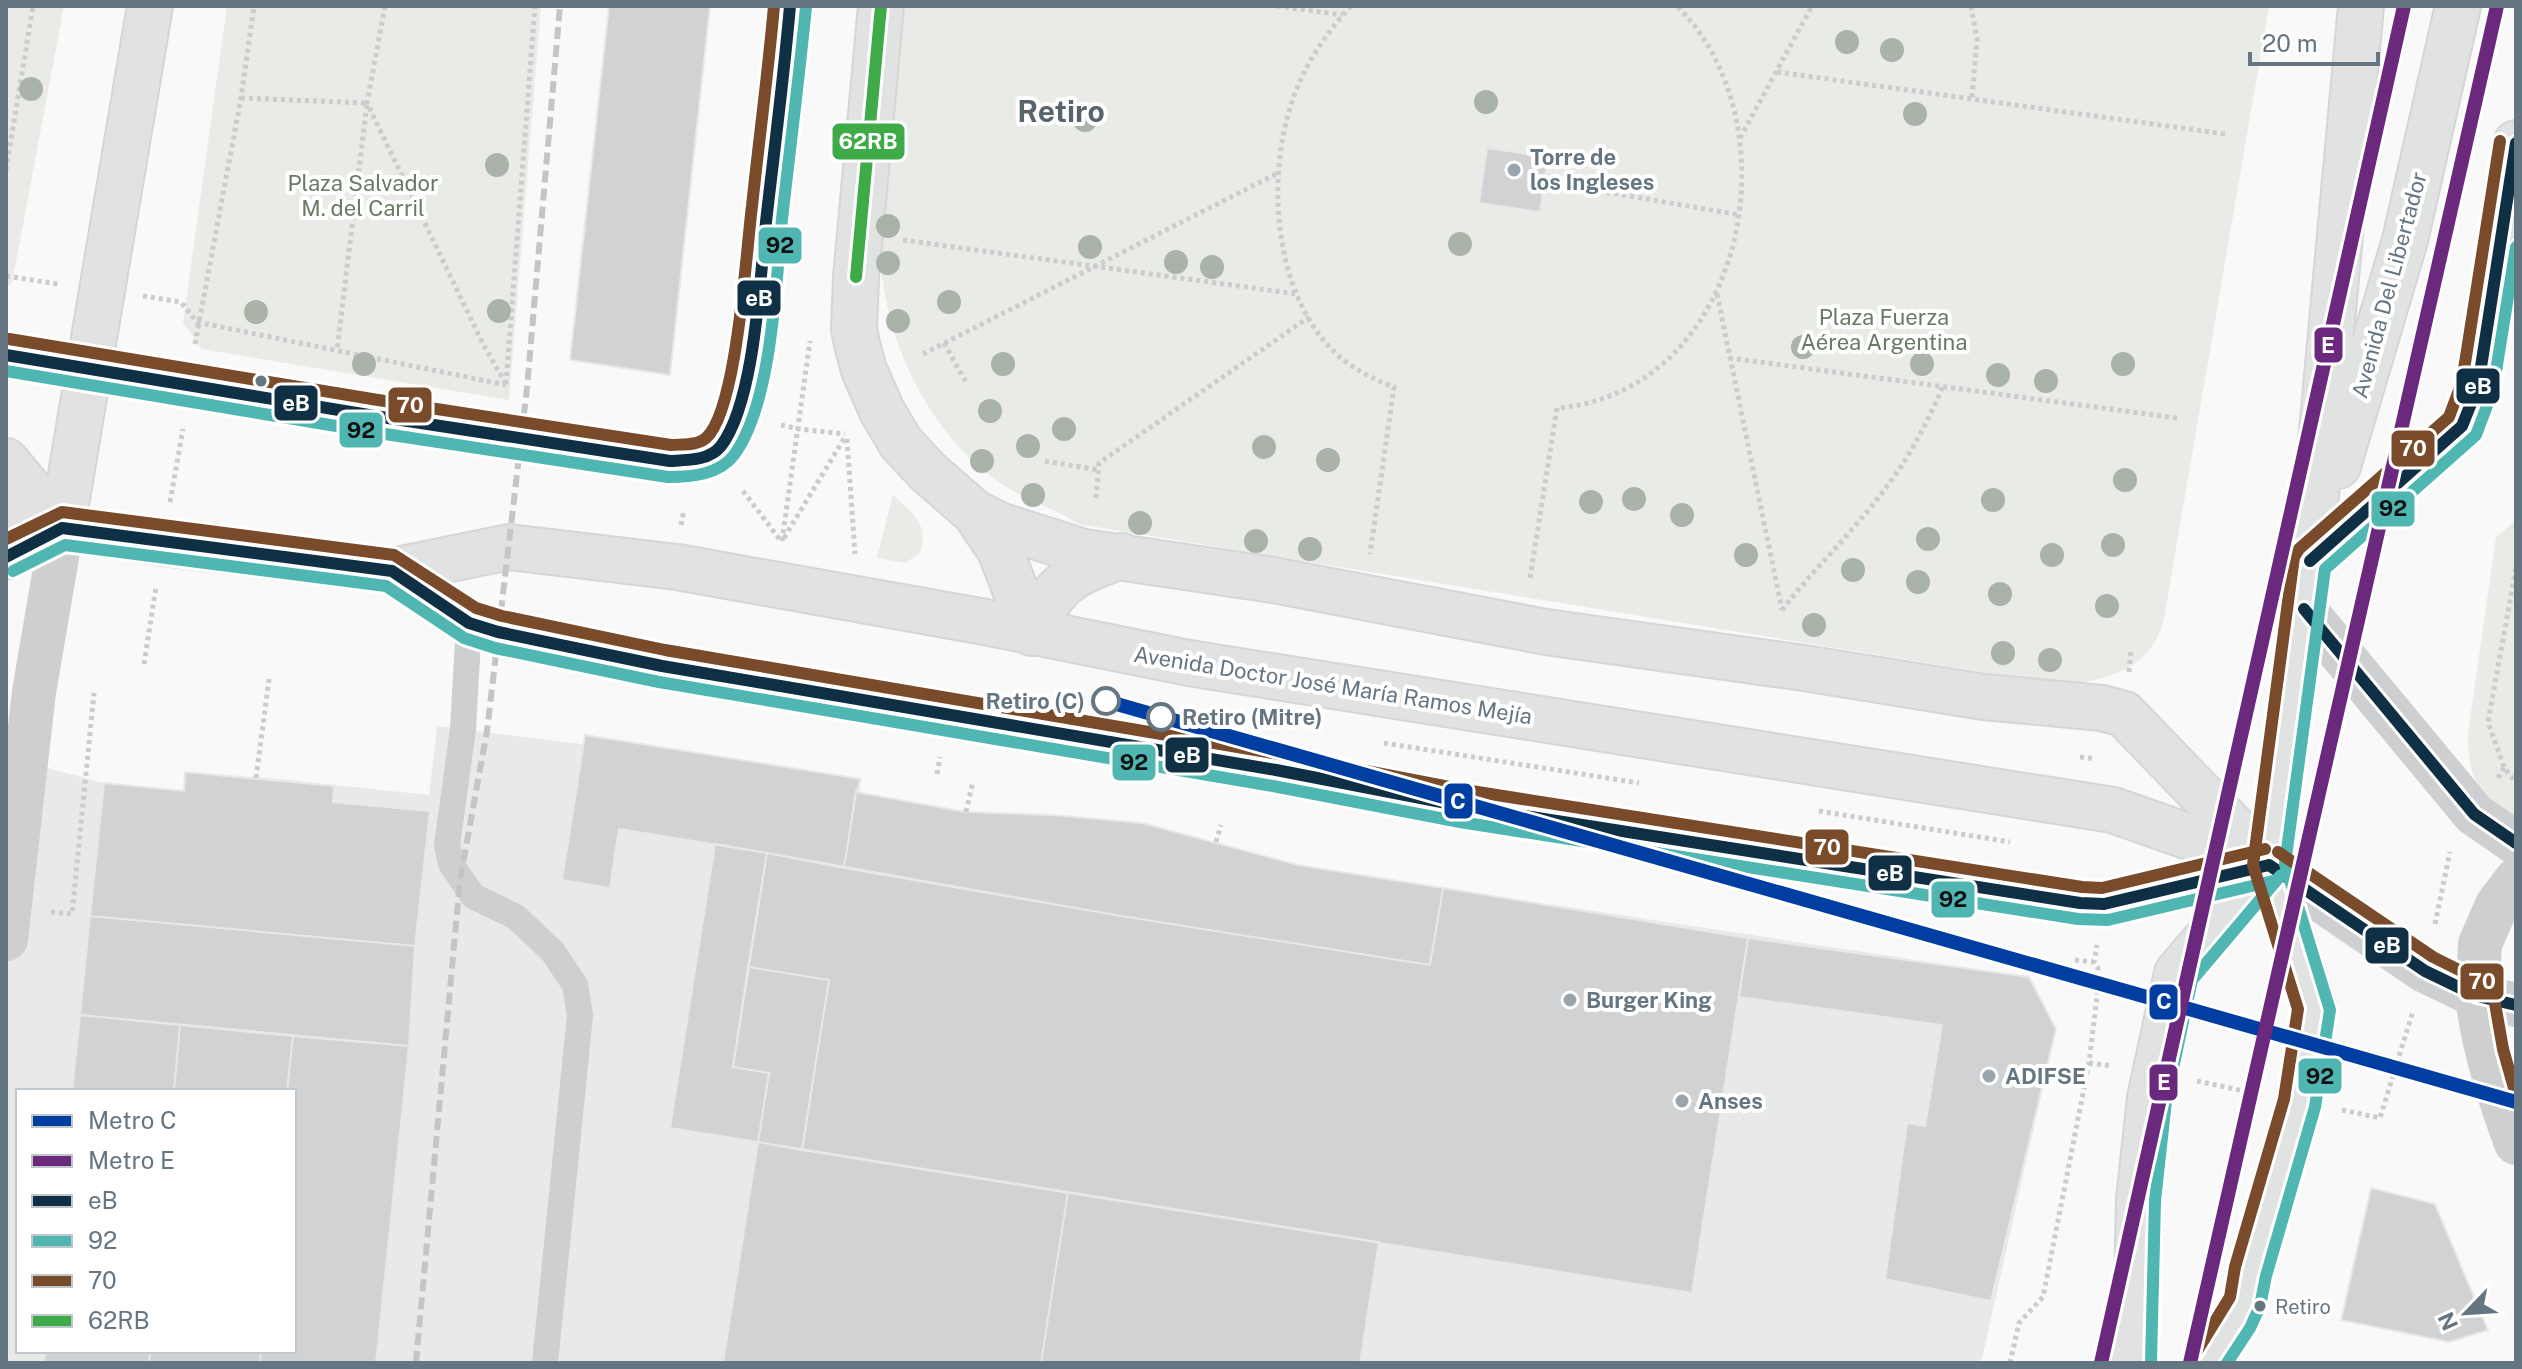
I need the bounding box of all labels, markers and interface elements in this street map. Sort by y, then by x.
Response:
scale bar [2250,16,2378,66]
text: 20 m [2262,29,2318,57]
district label: Retiro [1017,93,1105,129]
line badge: 62RB [831,122,906,161]
text: 62RB [839,128,897,154]
place label: Torre de los Ingleses [1530,144,1654,195]
marker: Torre de los Ingleses [1505,161,1523,179]
street label: Avenida Del Libertador [2346,169,2432,401]
park label: Plaza Salvador M. del Carril [287,170,439,221]
line badge: 92 [757,226,803,265]
text: 92 [766,232,794,258]
line badge: eB [736,279,782,317]
text: eB [745,285,773,311]
park label: Plaza Fuerza Aérea Argentina [1801,304,1967,355]
line badge: E [2313,326,2344,364]
text: E [2321,332,2335,358]
line badge: eB [2455,367,2501,405]
unlabelled marker [253,373,269,389]
text: eB [2464,373,2492,399]
line badge: eB [273,384,319,422]
line badge: 70 [387,386,433,424]
text: eB [282,390,310,416]
text: 70 [396,392,424,418]
line badge: 92 [338,411,384,449]
text: 92 [347,417,375,443]
line badge: 70 [2390,429,2436,468]
text: 70 [2399,435,2427,461]
line badge: 92 [2370,490,2416,528]
text: 92 [2379,495,2407,521]
street label: Avenida Doctor José María Ramos Mejía [1132,641,1534,729]
marker: Retiro (C) [1092,687,1120,715]
place label: Retiro (C) [986,688,1085,714]
marker: Retiro (Mitre) [1147,703,1175,731]
place label: Retiro (Mitre) [1182,704,1322,730]
line badge: eB [1164,736,1210,774]
text: eB [1173,742,1201,768]
line badge: 92 [1111,743,1157,782]
text: 92 [1120,749,1148,775]
line badge: C [1443,782,1474,820]
text: C [1450,788,1466,814]
line badge: 70 [1804,828,1850,866]
text: 70 [1813,834,1841,860]
line badge: eB [1867,854,1913,892]
text: eB [1876,860,1904,886]
line badge: 92 [1930,880,1976,919]
text: 92 [1939,886,1967,912]
line badge: eB [2364,926,2410,965]
text: eB [2373,932,2401,958]
line badge: 70 [2459,962,2505,1001]
text: 70 [2468,968,2496,994]
line badge: C [2148,983,2179,1021]
place label: Burger King [1586,987,1712,1013]
text: C [2156,988,2172,1014]
marker: Burger King [1561,991,1579,1009]
line badge: 92 [2297,1057,2343,1095]
place label: ADIFSE [2005,1063,2086,1089]
line badge: E [2148,1063,2179,1102]
text: 92 [2306,1063,2334,1089]
marker: ADIFSE [1980,1067,1998,1085]
text: E [2157,1069,2171,1095]
place label: Anses [1698,1088,1763,1114]
legend [16,1089,296,1353]
marker: Anses [1673,1092,1691,1110]
text: Metro C [88,1106,176,1134]
text: Metro E [88,1146,175,1174]
text: eB [88,1186,118,1214]
text: 92 [88,1226,117,1254]
text: 70 [88,1266,117,1294]
north arrow [2426,1273,2506,1353]
place label: Retiro [2275,1295,2331,1319]
marker: Retiro [2252,1298,2268,1314]
text: 62RB [88,1306,150,1334]
text: N [2432,1308,2463,1335]

